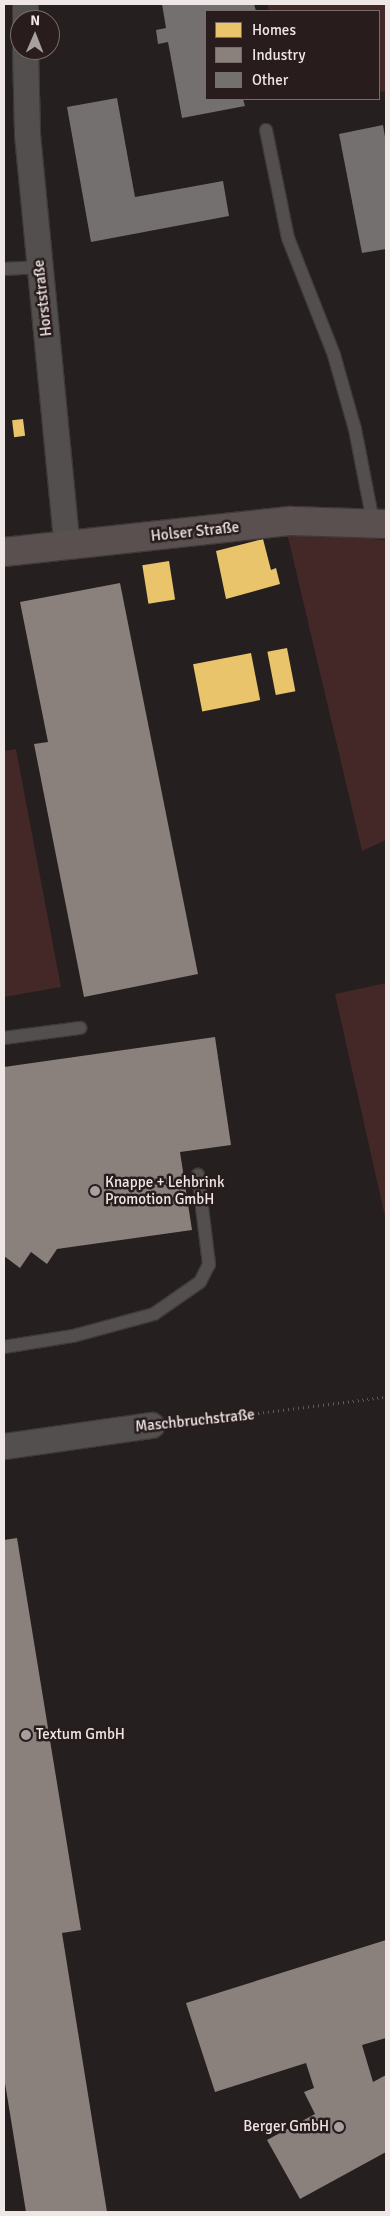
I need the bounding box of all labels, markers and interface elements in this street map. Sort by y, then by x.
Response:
north arrow [10,10,60,60]
legend [205,10,380,100]
text: N [30,12,40,29]
text: Homes [252,21,296,39]
text: Industry [252,46,305,64]
text: Other [252,71,288,89]
street label: Horststraße [30,259,56,337]
street label: Holser Straße [150,518,240,546]
place label: Knappe + Lehbrink Promotion GmbH [105,1173,224,1208]
marker: Knappe + Lehbrink Promotion GmbH [89,1185,101,1197]
street label: Maschbruchstraße [134,1406,256,1436]
place label: Textum GmbH [36,1726,125,1744]
marker: Textum GmbH [20,1729,32,1741]
place label: Berger GmbH [243,2118,329,2136]
marker: Berger GmbH [333,2121,345,2133]

